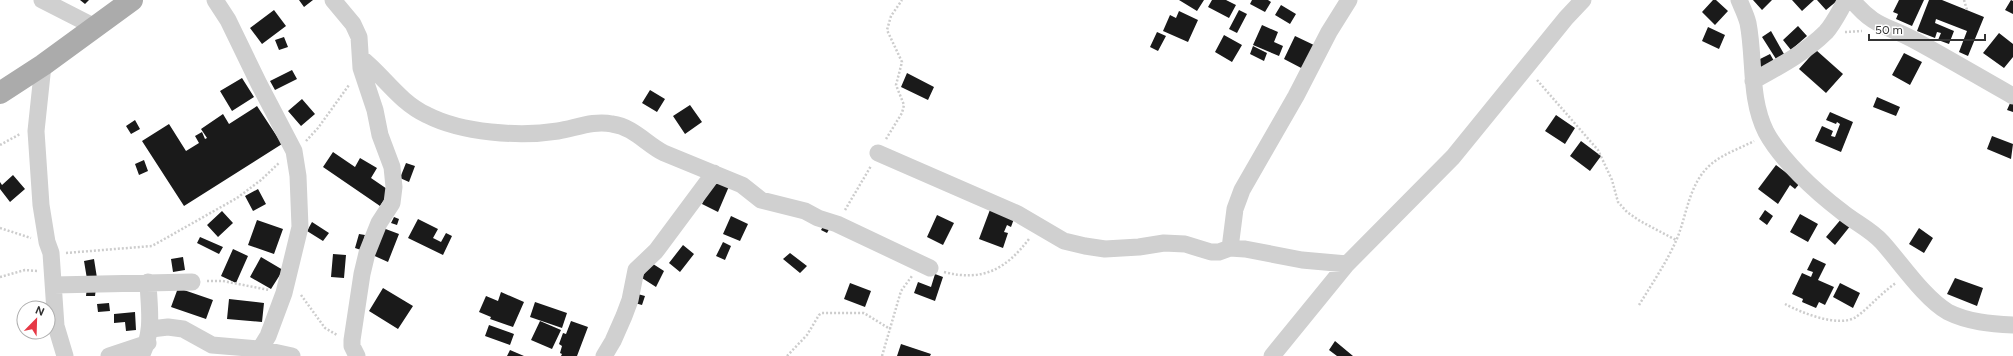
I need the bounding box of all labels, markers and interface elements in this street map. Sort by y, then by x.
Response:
scale bar [1869,16,1985,42]
text: 50 m [1875,23,1903,37]
north arrow [16,300,56,340]
text: N [33,304,46,319]

